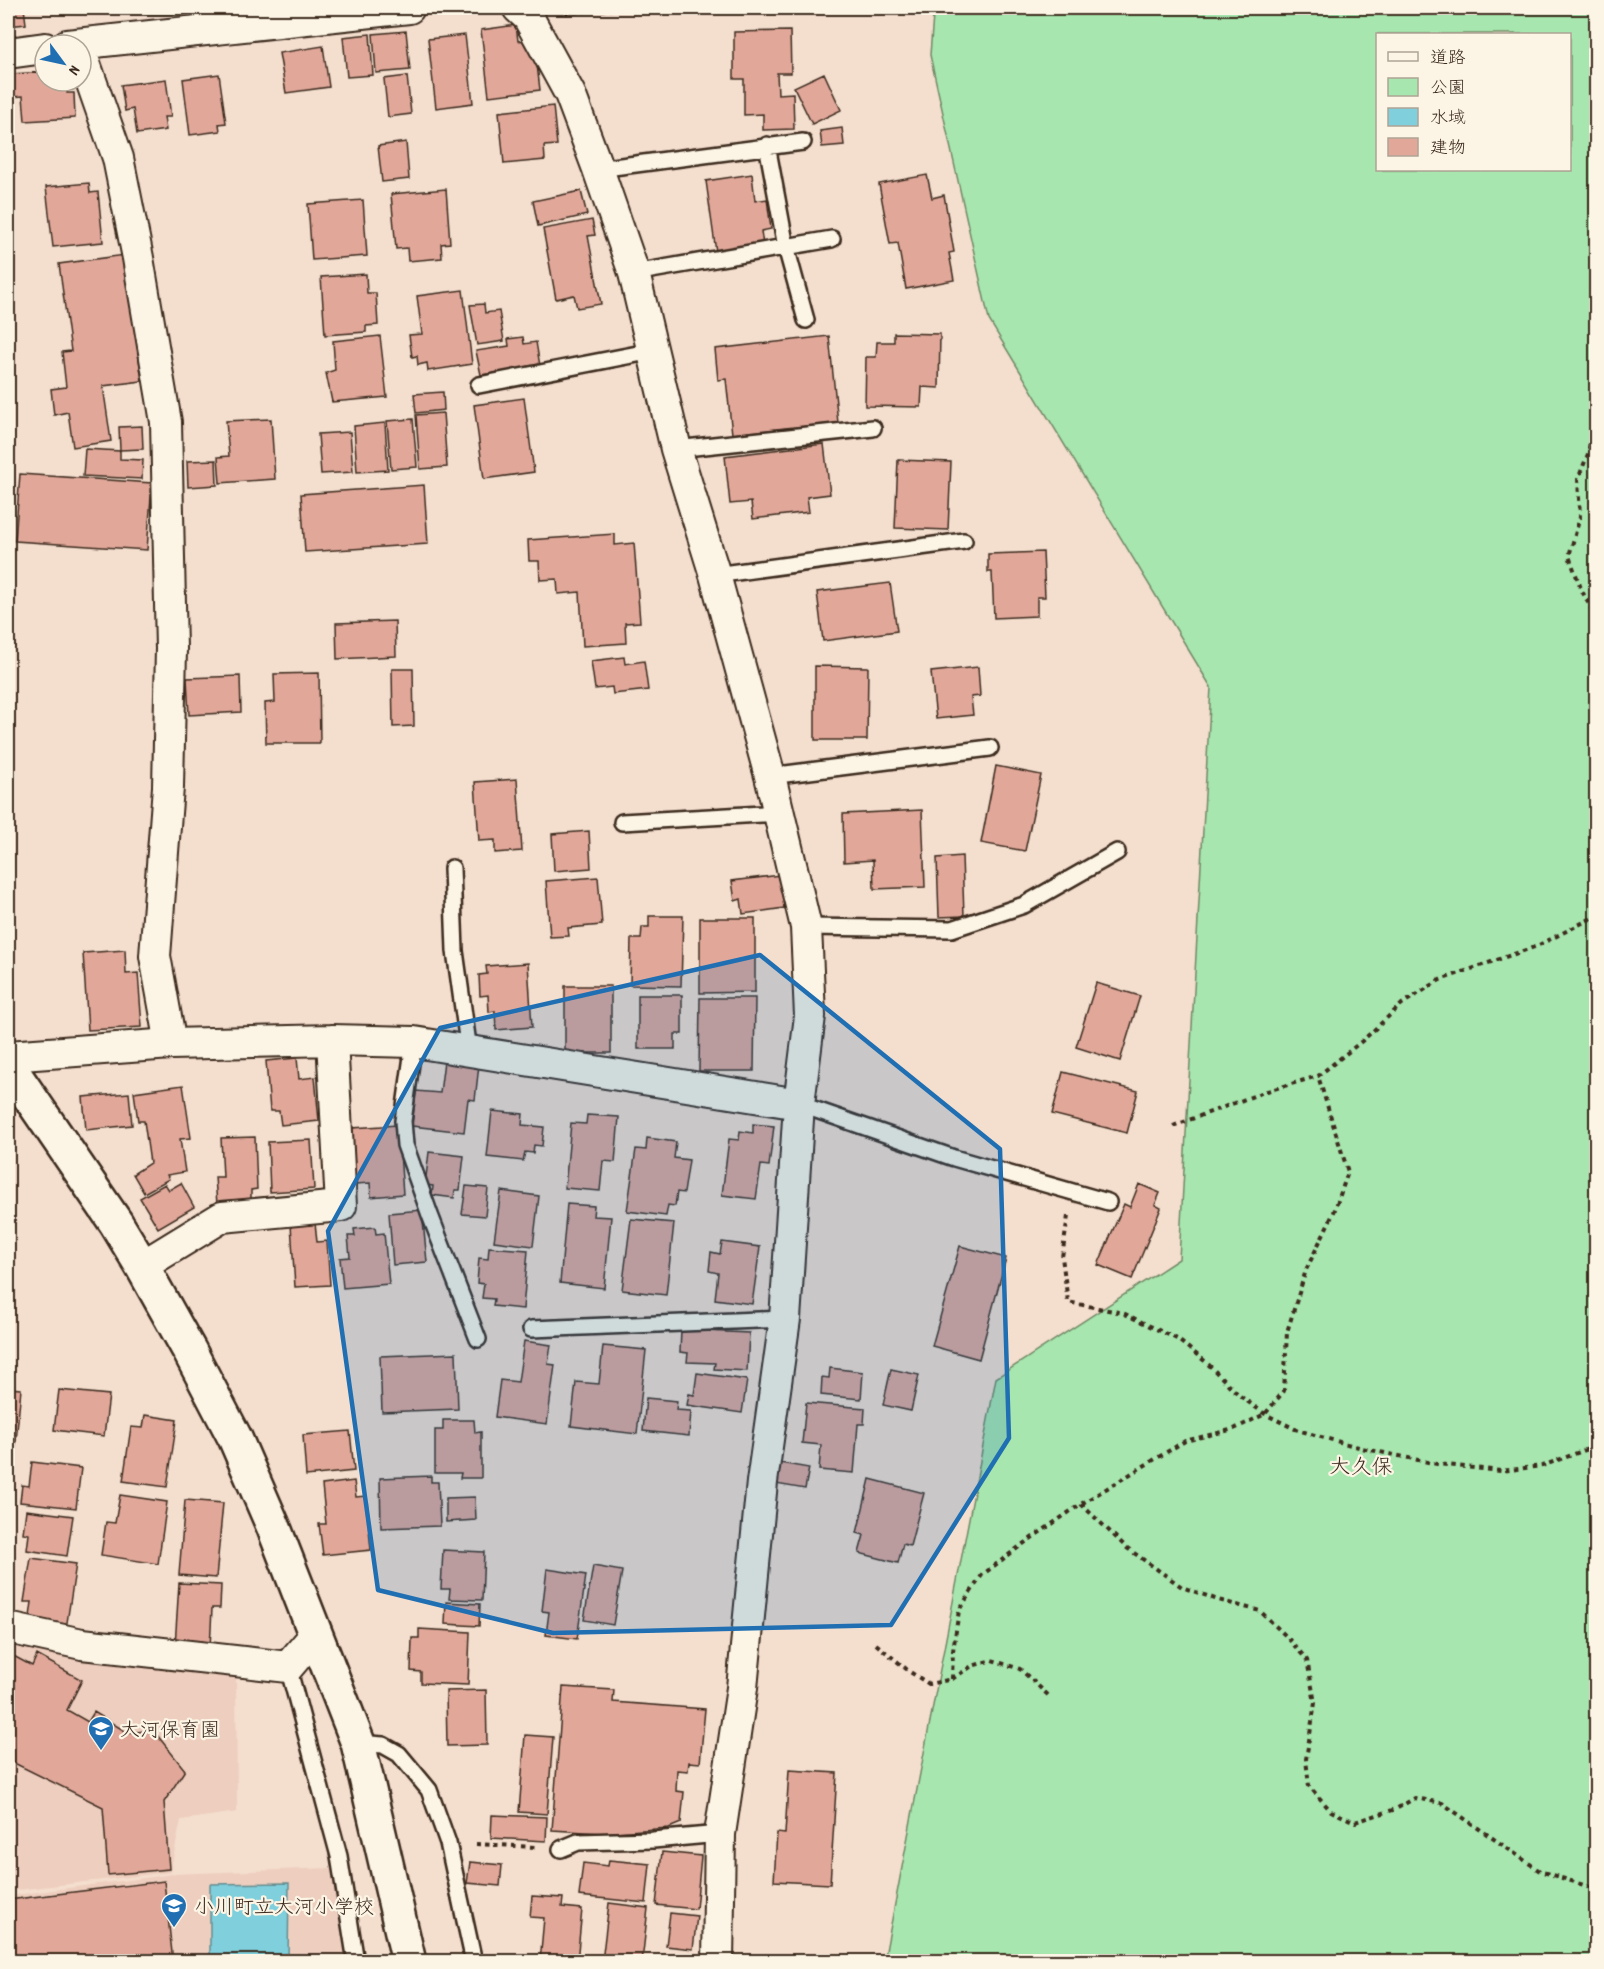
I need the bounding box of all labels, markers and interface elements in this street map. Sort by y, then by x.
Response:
north arrow [33,33,93,93]
legend [1376,33,1571,171]
text: 道路 [1430,47,1466,72]
text: N [62,60,85,79]
text: 公園 [1430,77,1466,102]
text: 水域 [1430,107,1466,132]
text: 建物 [1430,137,1466,162]
district label: 大久保 [1330,1454,1393,1484]
school or university icon: 大河保育園 [86,1714,116,1752]
place label: 大河保育園 [120,1718,220,1746]
school or university icon: 小川町立大河小学校 [159,1891,189,1929]
place label: 小川町立大河小学校 [194,1895,374,1923]

